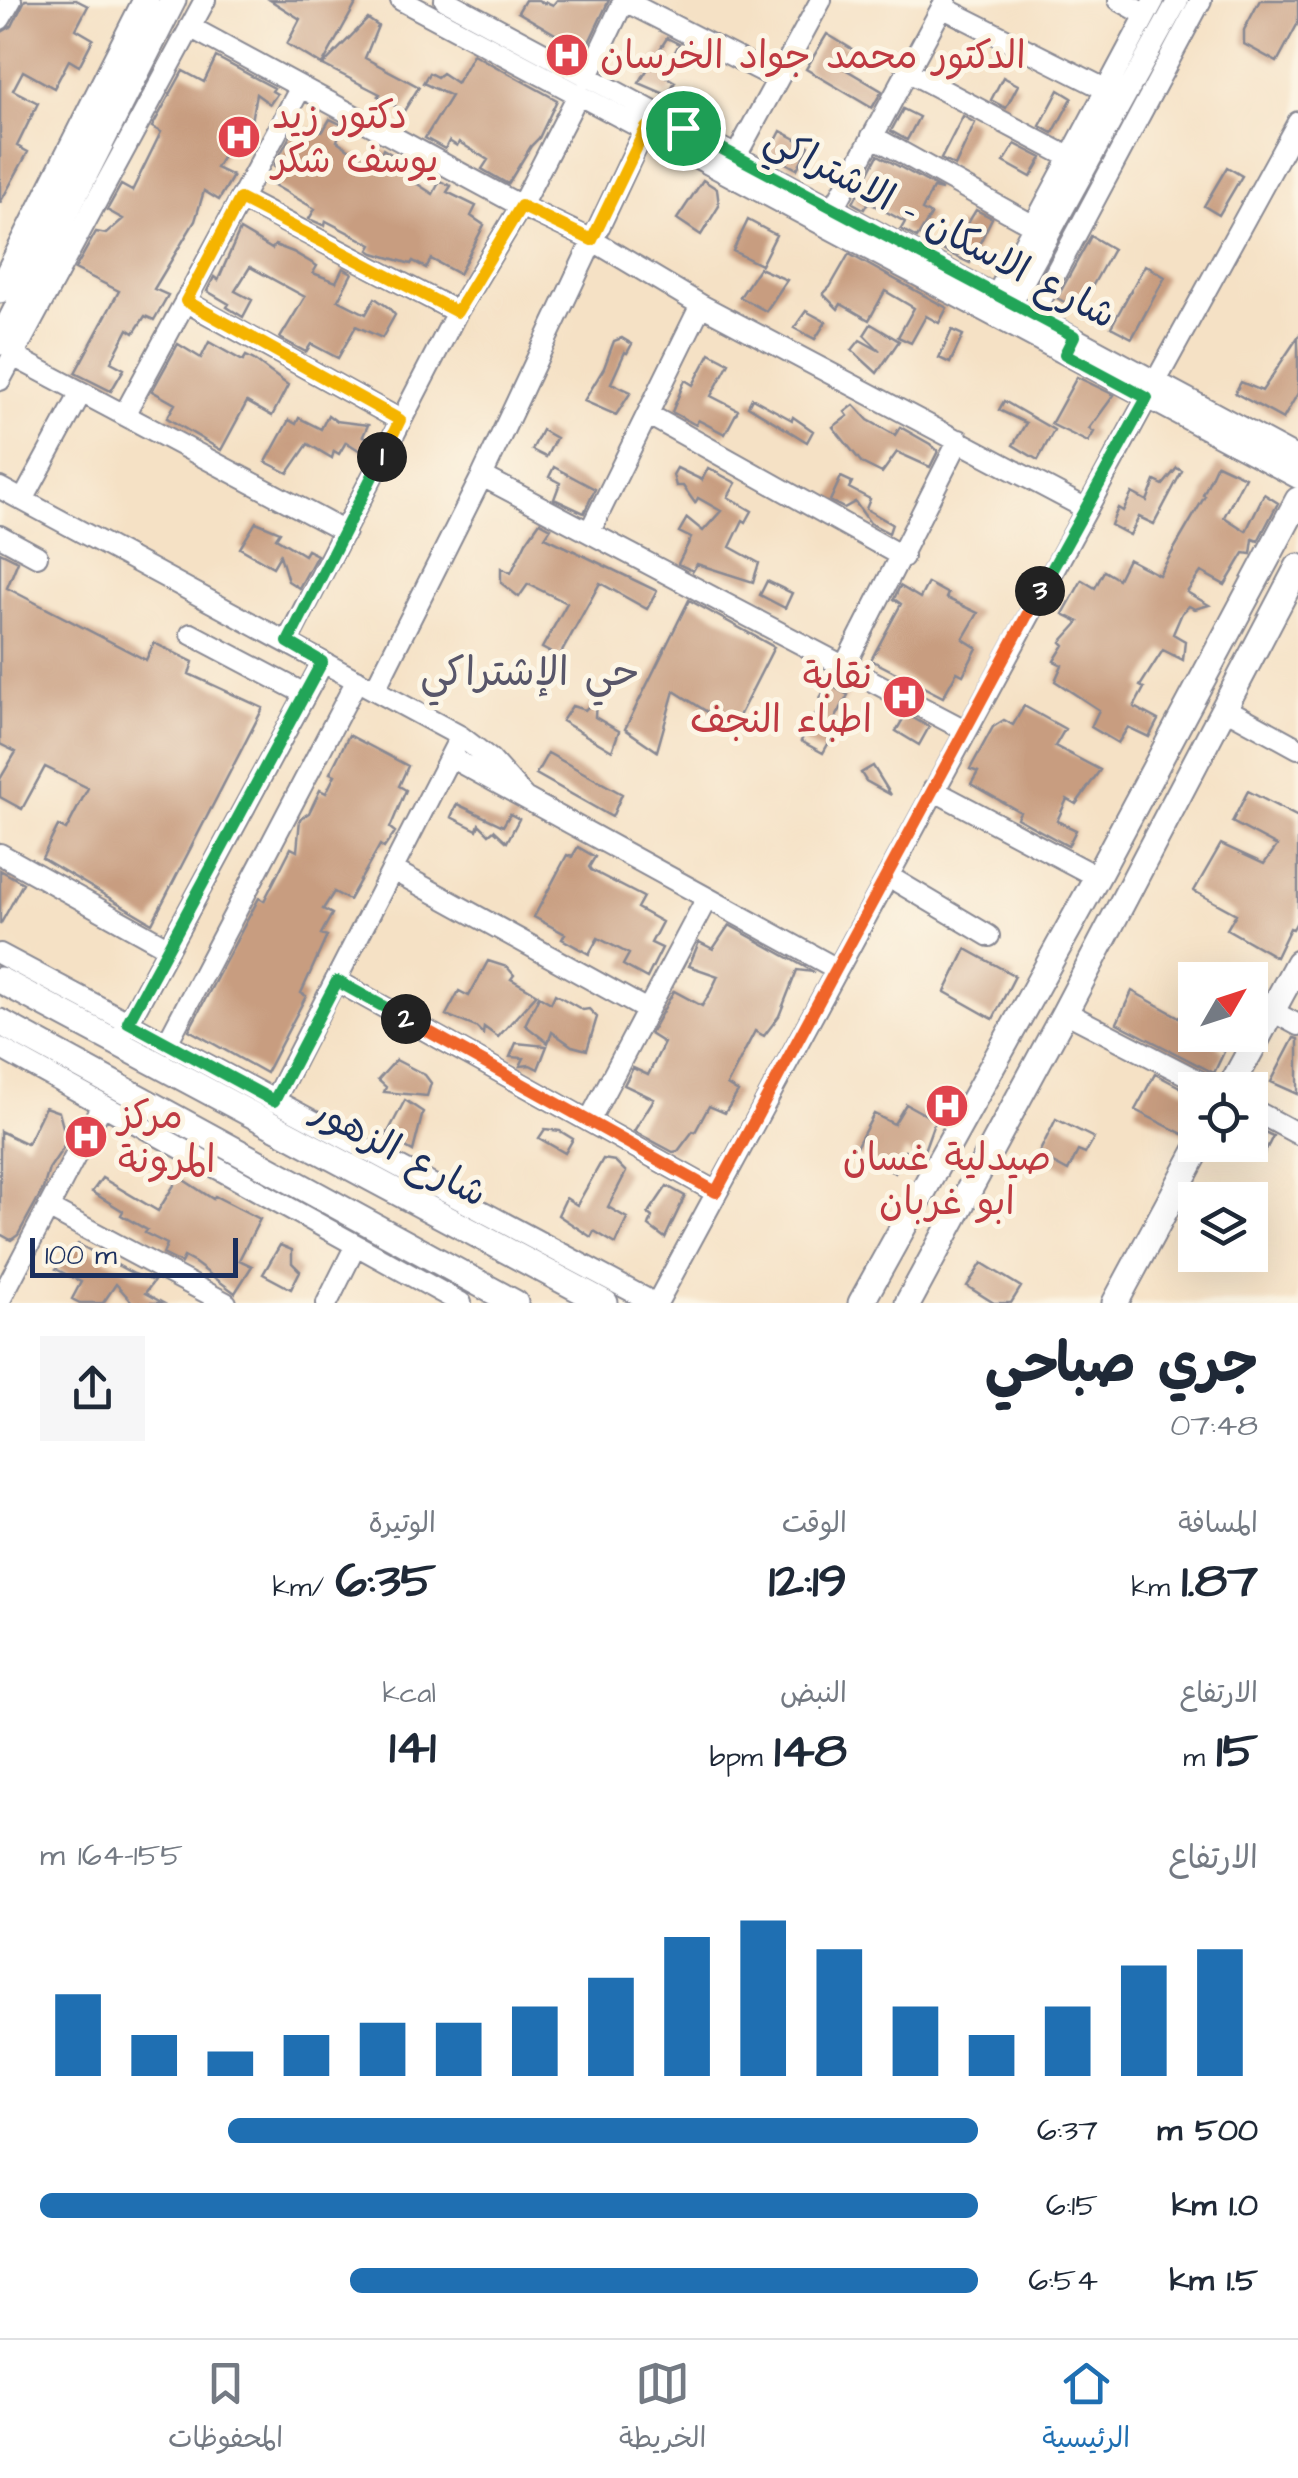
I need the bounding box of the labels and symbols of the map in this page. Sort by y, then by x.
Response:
place label: الدكتور محمد جواد الخرسان [600,31,1026,83]
hospital icon: الدكتور محمد جواد الخرسان [544,32,590,78]
pin [641,86,726,171]
place label: دكتور زيد يوسف شكر [269,91,439,187]
street label: شارع الاسكان - الاشتراكي [753,113,1125,347]
hospital icon: دكتور زيد يوسف شكر [216,114,262,160]
pin: 1 [357,432,407,482]
pin: 3 [1015,566,1065,616]
district label: حي الإشتراكي [420,646,640,706]
place label: نقابة اطباء النجف [690,651,872,747]
hospital icon: نقابة اطباء النجف [881,674,927,720]
north arrow [1178,962,1268,1052]
pin: 2 [381,994,431,1044]
hospital icon: صيدلية غسان ابو غربان [924,1083,970,1129]
street label: شارع الزهور [302,1085,496,1221]
place label: مركز المرونة [115,1091,216,1187]
hospital icon: مركز المرونة [63,1114,109,1160]
place label: صيدلية غسان ابو غربان [843,1133,1051,1229]
scale bar [30,1233,238,1278]

